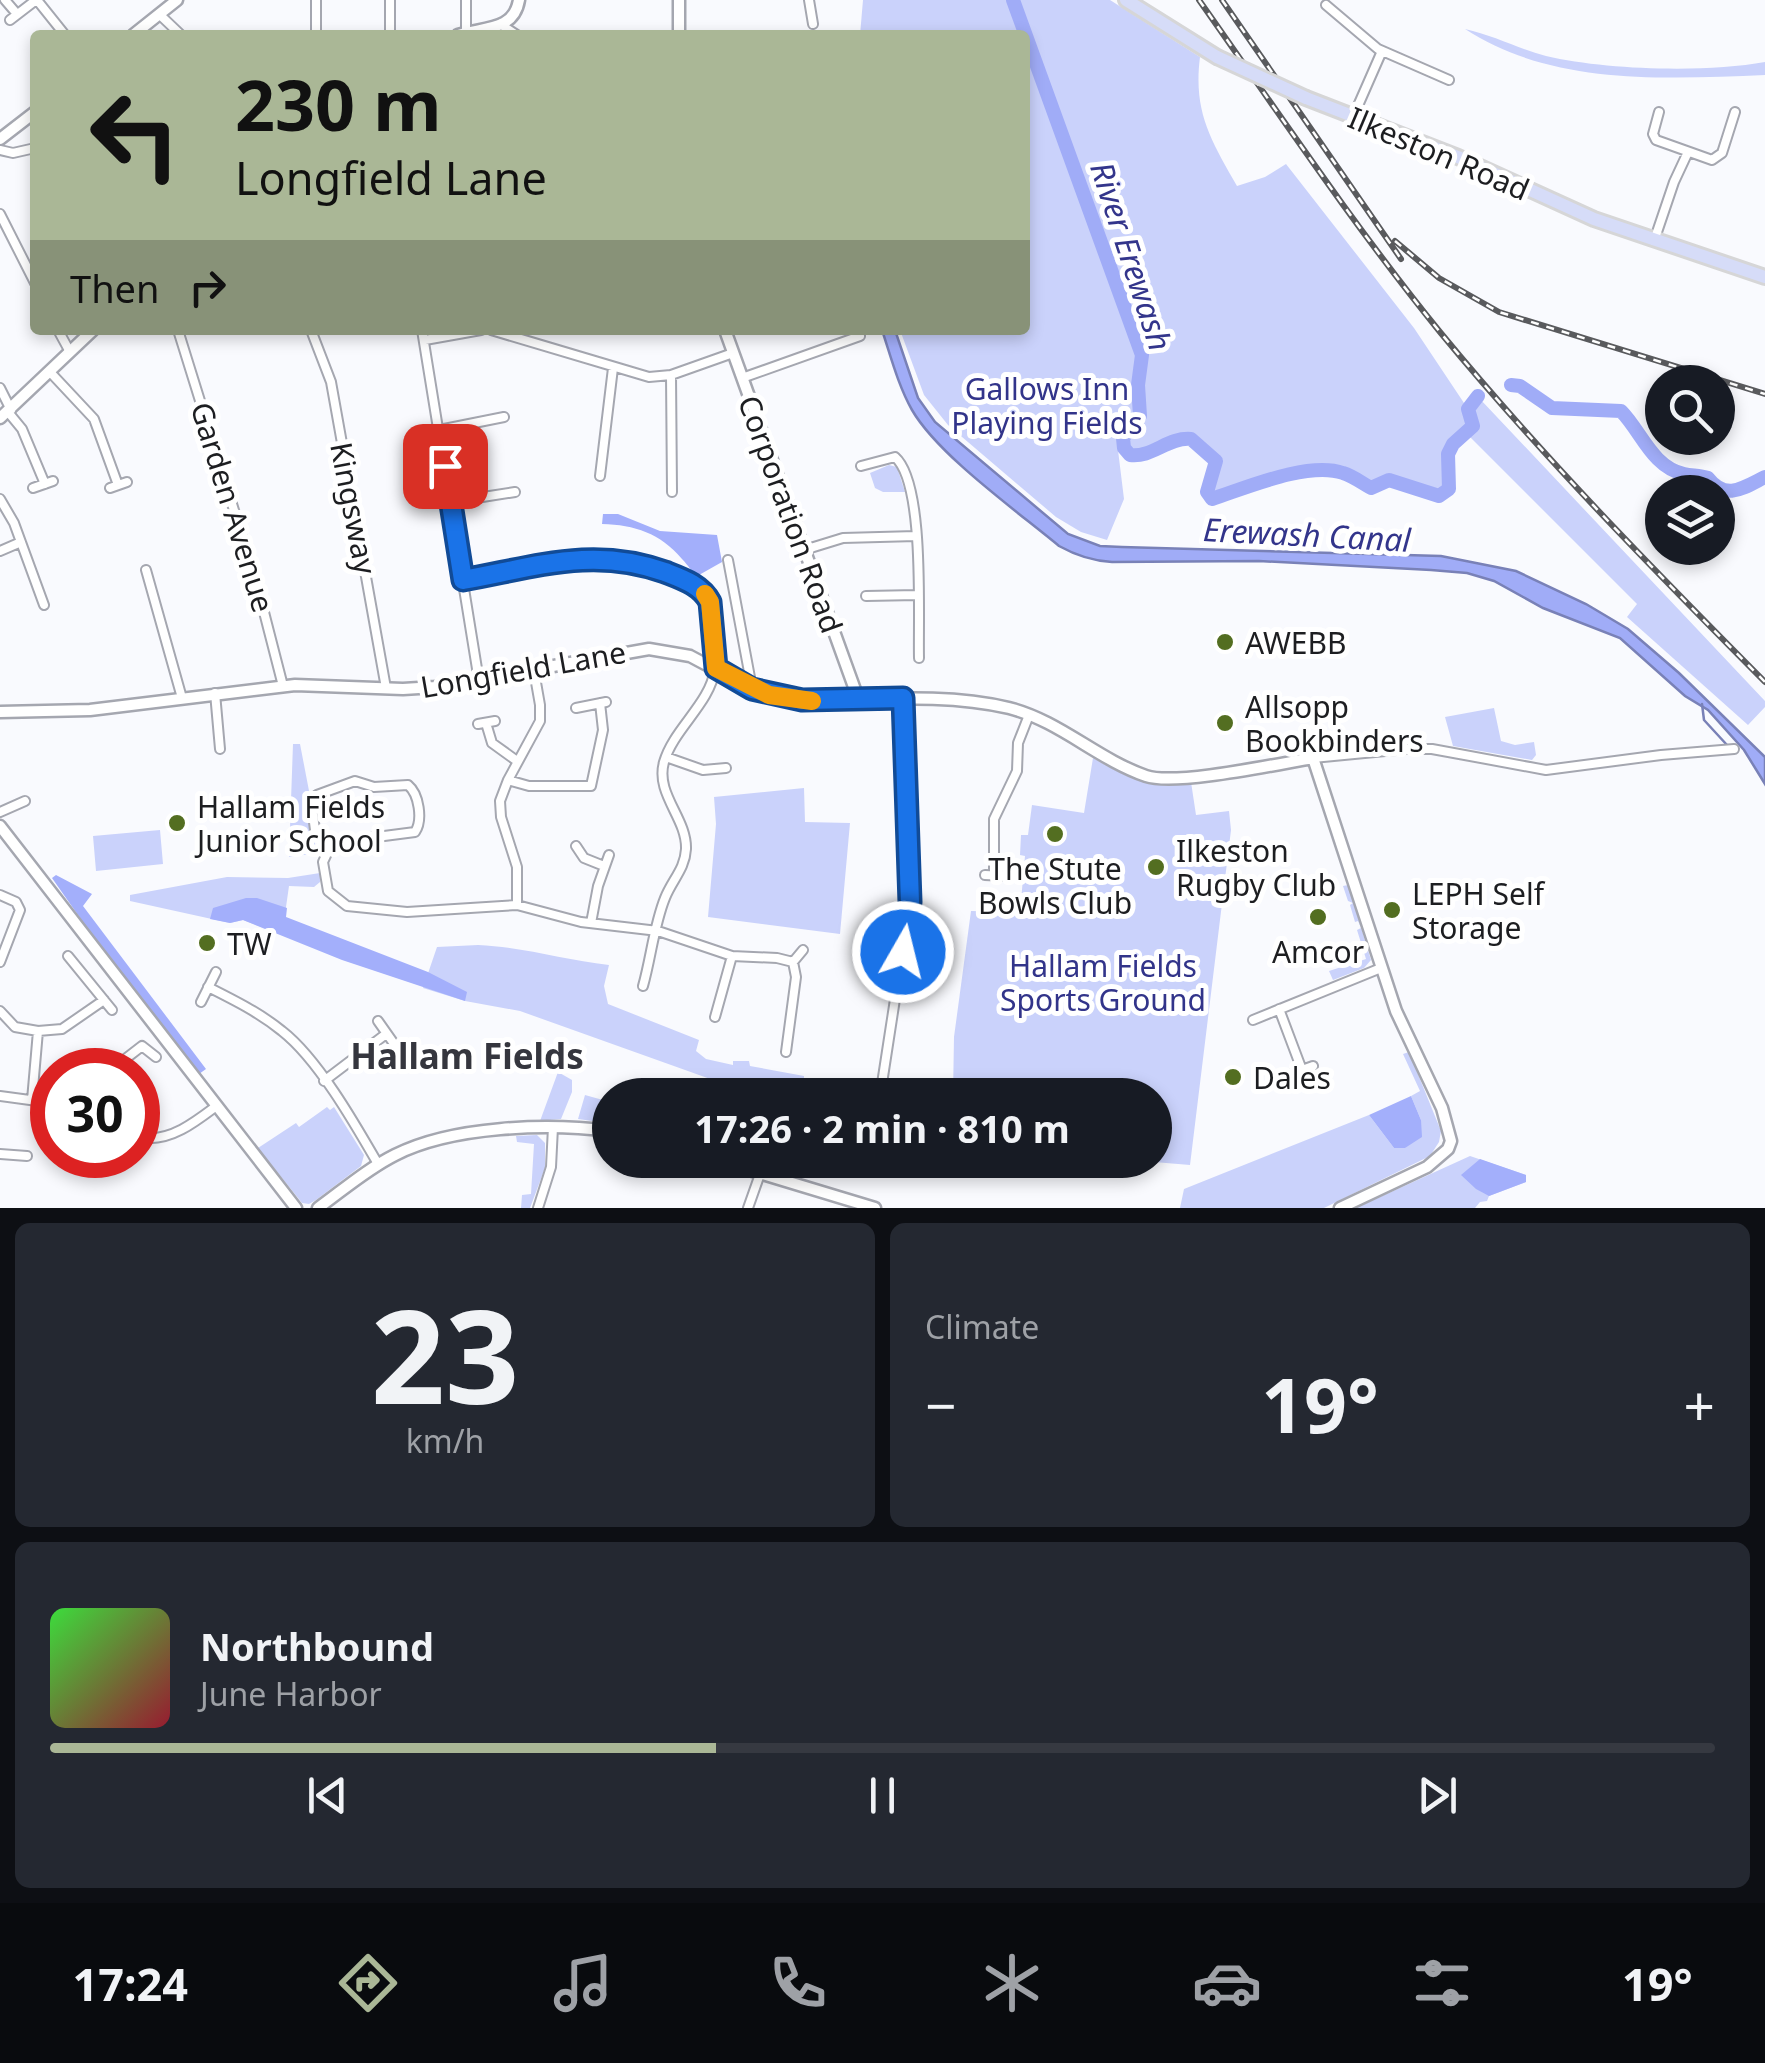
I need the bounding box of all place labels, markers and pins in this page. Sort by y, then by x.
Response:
pin [403,424,488,509]
place label: AWEBB [1245,622,1347,663]
marker: AWEBB [1214,631,1236,653]
place label: Allsopp Bookbinders [1245,686,1424,761]
marker: Allsopp Bookbinders [1214,712,1236,734]
place label: Hallam Fields Junior School [194,786,385,861]
marker: Hallam Fields Junior School [166,812,188,834]
marker: The Stute Bowls Club [1044,823,1066,845]
place label: Ilkeston Rugby Club [1176,830,1336,905]
place label: The Stute Bowls Club [978,848,1132,923]
marker: Ilkeston Rugby Club [1145,856,1167,878]
place label: LEPH Self Storage [1412,873,1546,948]
marker: LEPH Self Storage [1381,899,1403,921]
marker: Amcor [1307,906,1329,928]
place label: TW [227,923,272,964]
place label: Amcor [1272,931,1364,972]
marker: TW [196,932,218,954]
place label: Dales [1253,1057,1331,1098]
marker: Dales [1222,1066,1244,1088]

